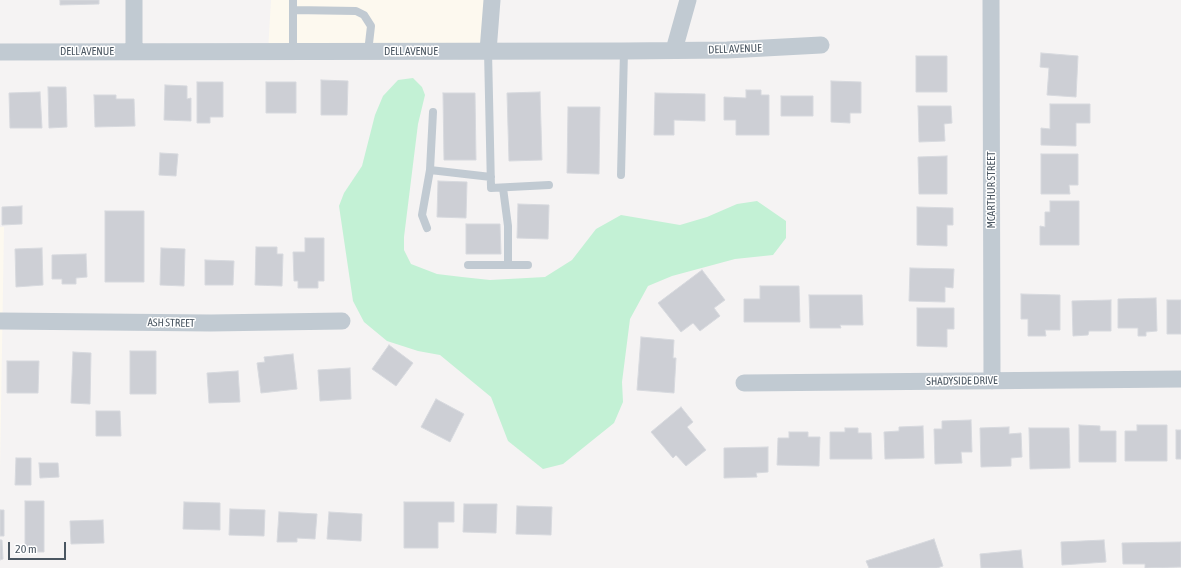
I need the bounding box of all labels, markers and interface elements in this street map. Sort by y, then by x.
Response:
street label: DELL AVENUE [708,41,762,57]
street label: DELL AVENUE [60,45,114,59]
street label: DELL AVENUE [384,45,438,59]
street label: MCARTHUR STREET [985,151,999,229]
street label: ASH STREET [147,316,195,330]
street label: SHADYSIDE DRIVE [926,374,998,388]
scale bar [10,534,68,560]
text: 20 m [15,542,37,556]

